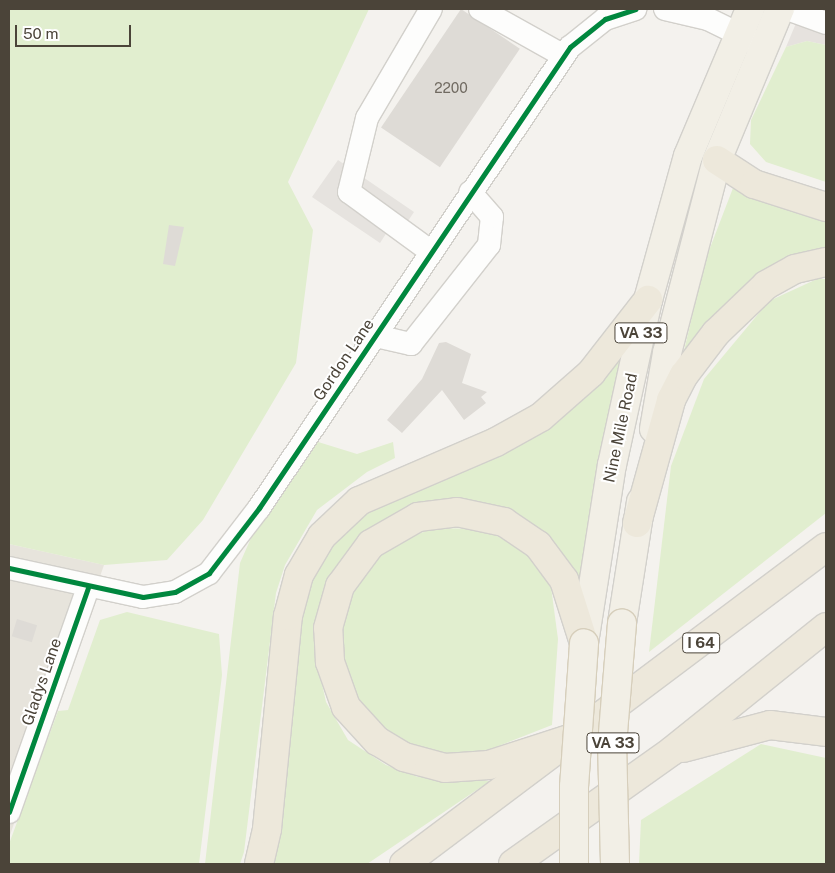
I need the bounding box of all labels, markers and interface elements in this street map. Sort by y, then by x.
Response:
scale bar [18,15,134,47]
text: 50 m [23,25,58,42]
house number: 2200 [434,80,468,96]
street label: Gordon Lane [310,315,378,405]
road number: VA 33 [614,320,668,346]
street label: Nine Mile Road [600,371,642,485]
road number: I 64 [681,630,721,656]
street label: Gladys Lane [18,636,66,728]
road number: VA 33 [586,730,640,756]

